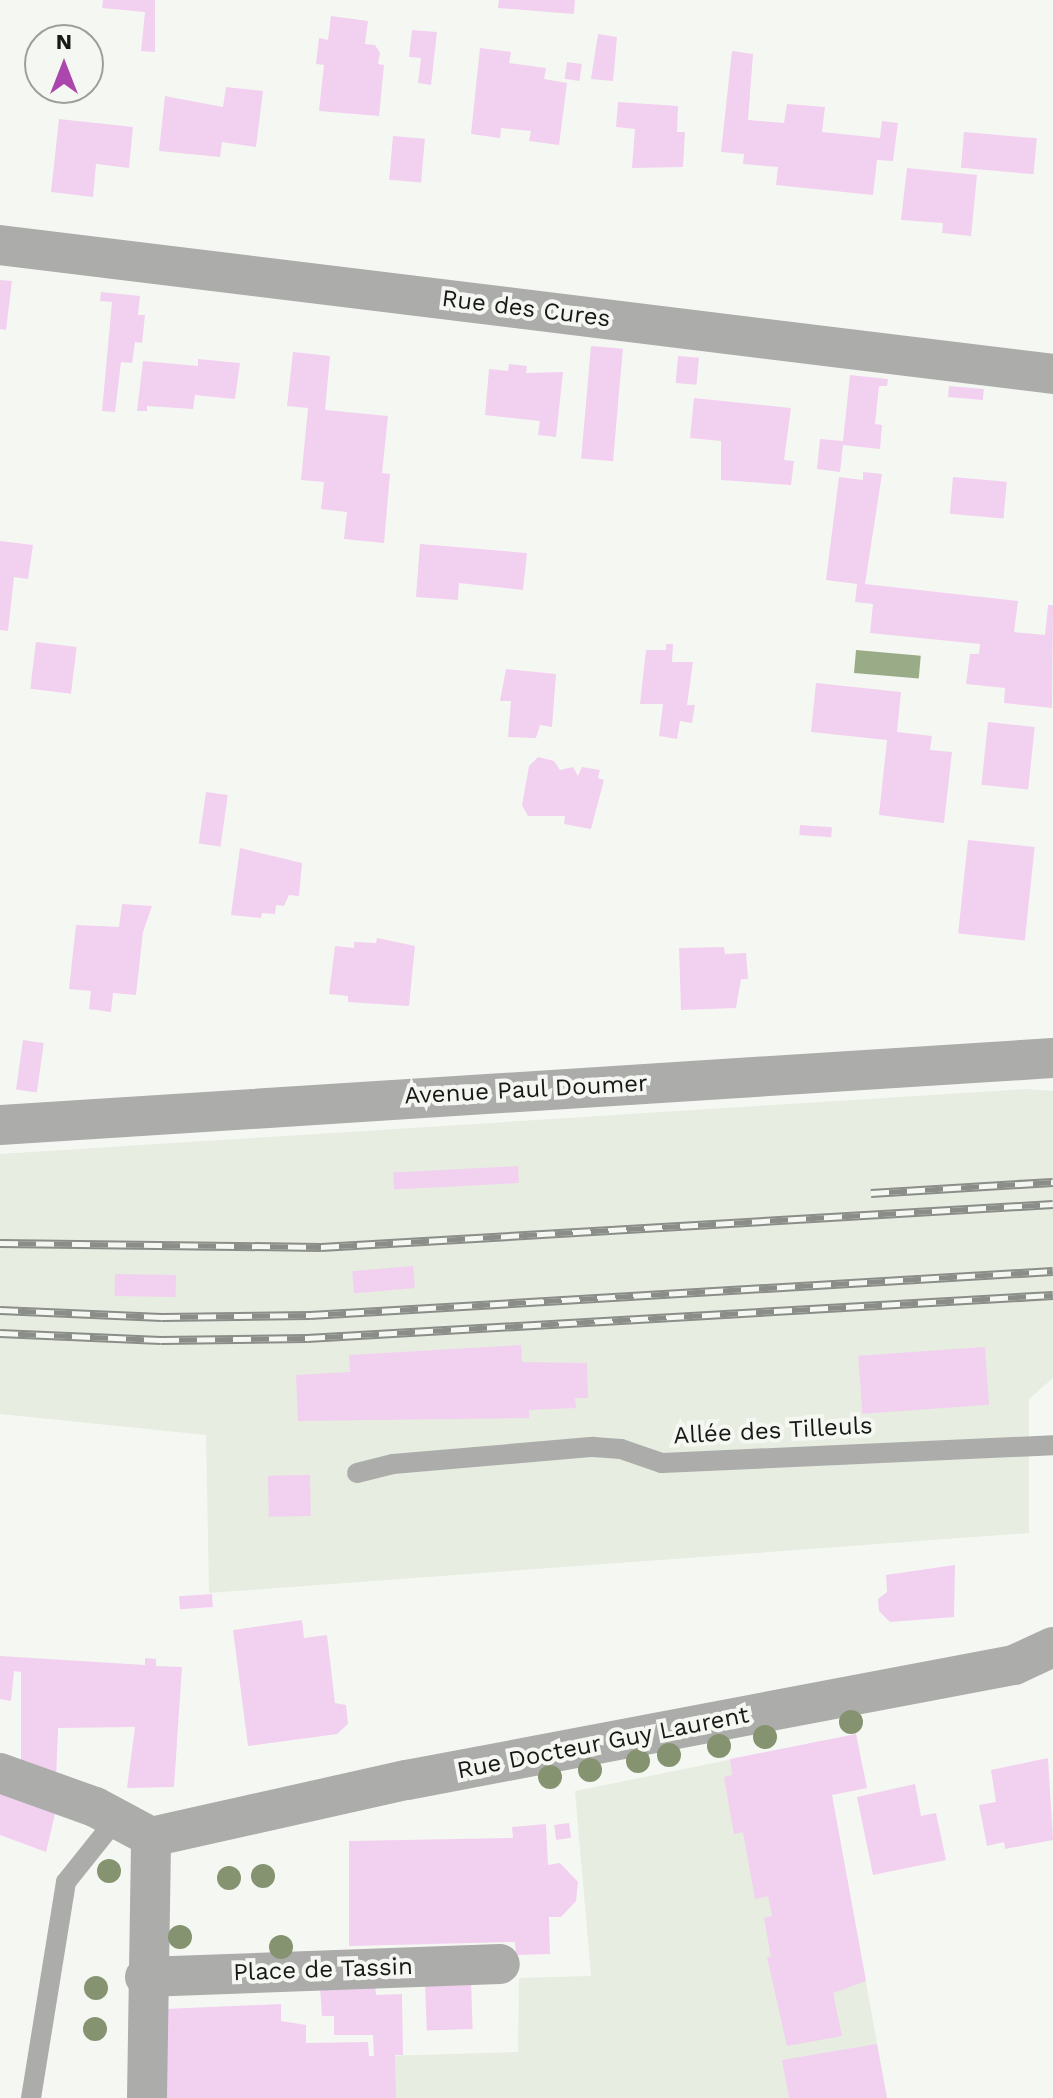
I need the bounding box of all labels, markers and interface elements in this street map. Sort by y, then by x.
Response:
north arrow [24,24,104,104]
text: N [56,29,72,54]
street label: Rue des Cures [440,284,612,334]
street label: Avenue Paul Doumer [403,1069,649,1111]
street label: Allée des Tilleuls [672,1411,874,1451]
street label: Rue Docteur Guy Laurent [454,1700,752,1786]
street label: Place de Tassin [232,1952,414,1988]

